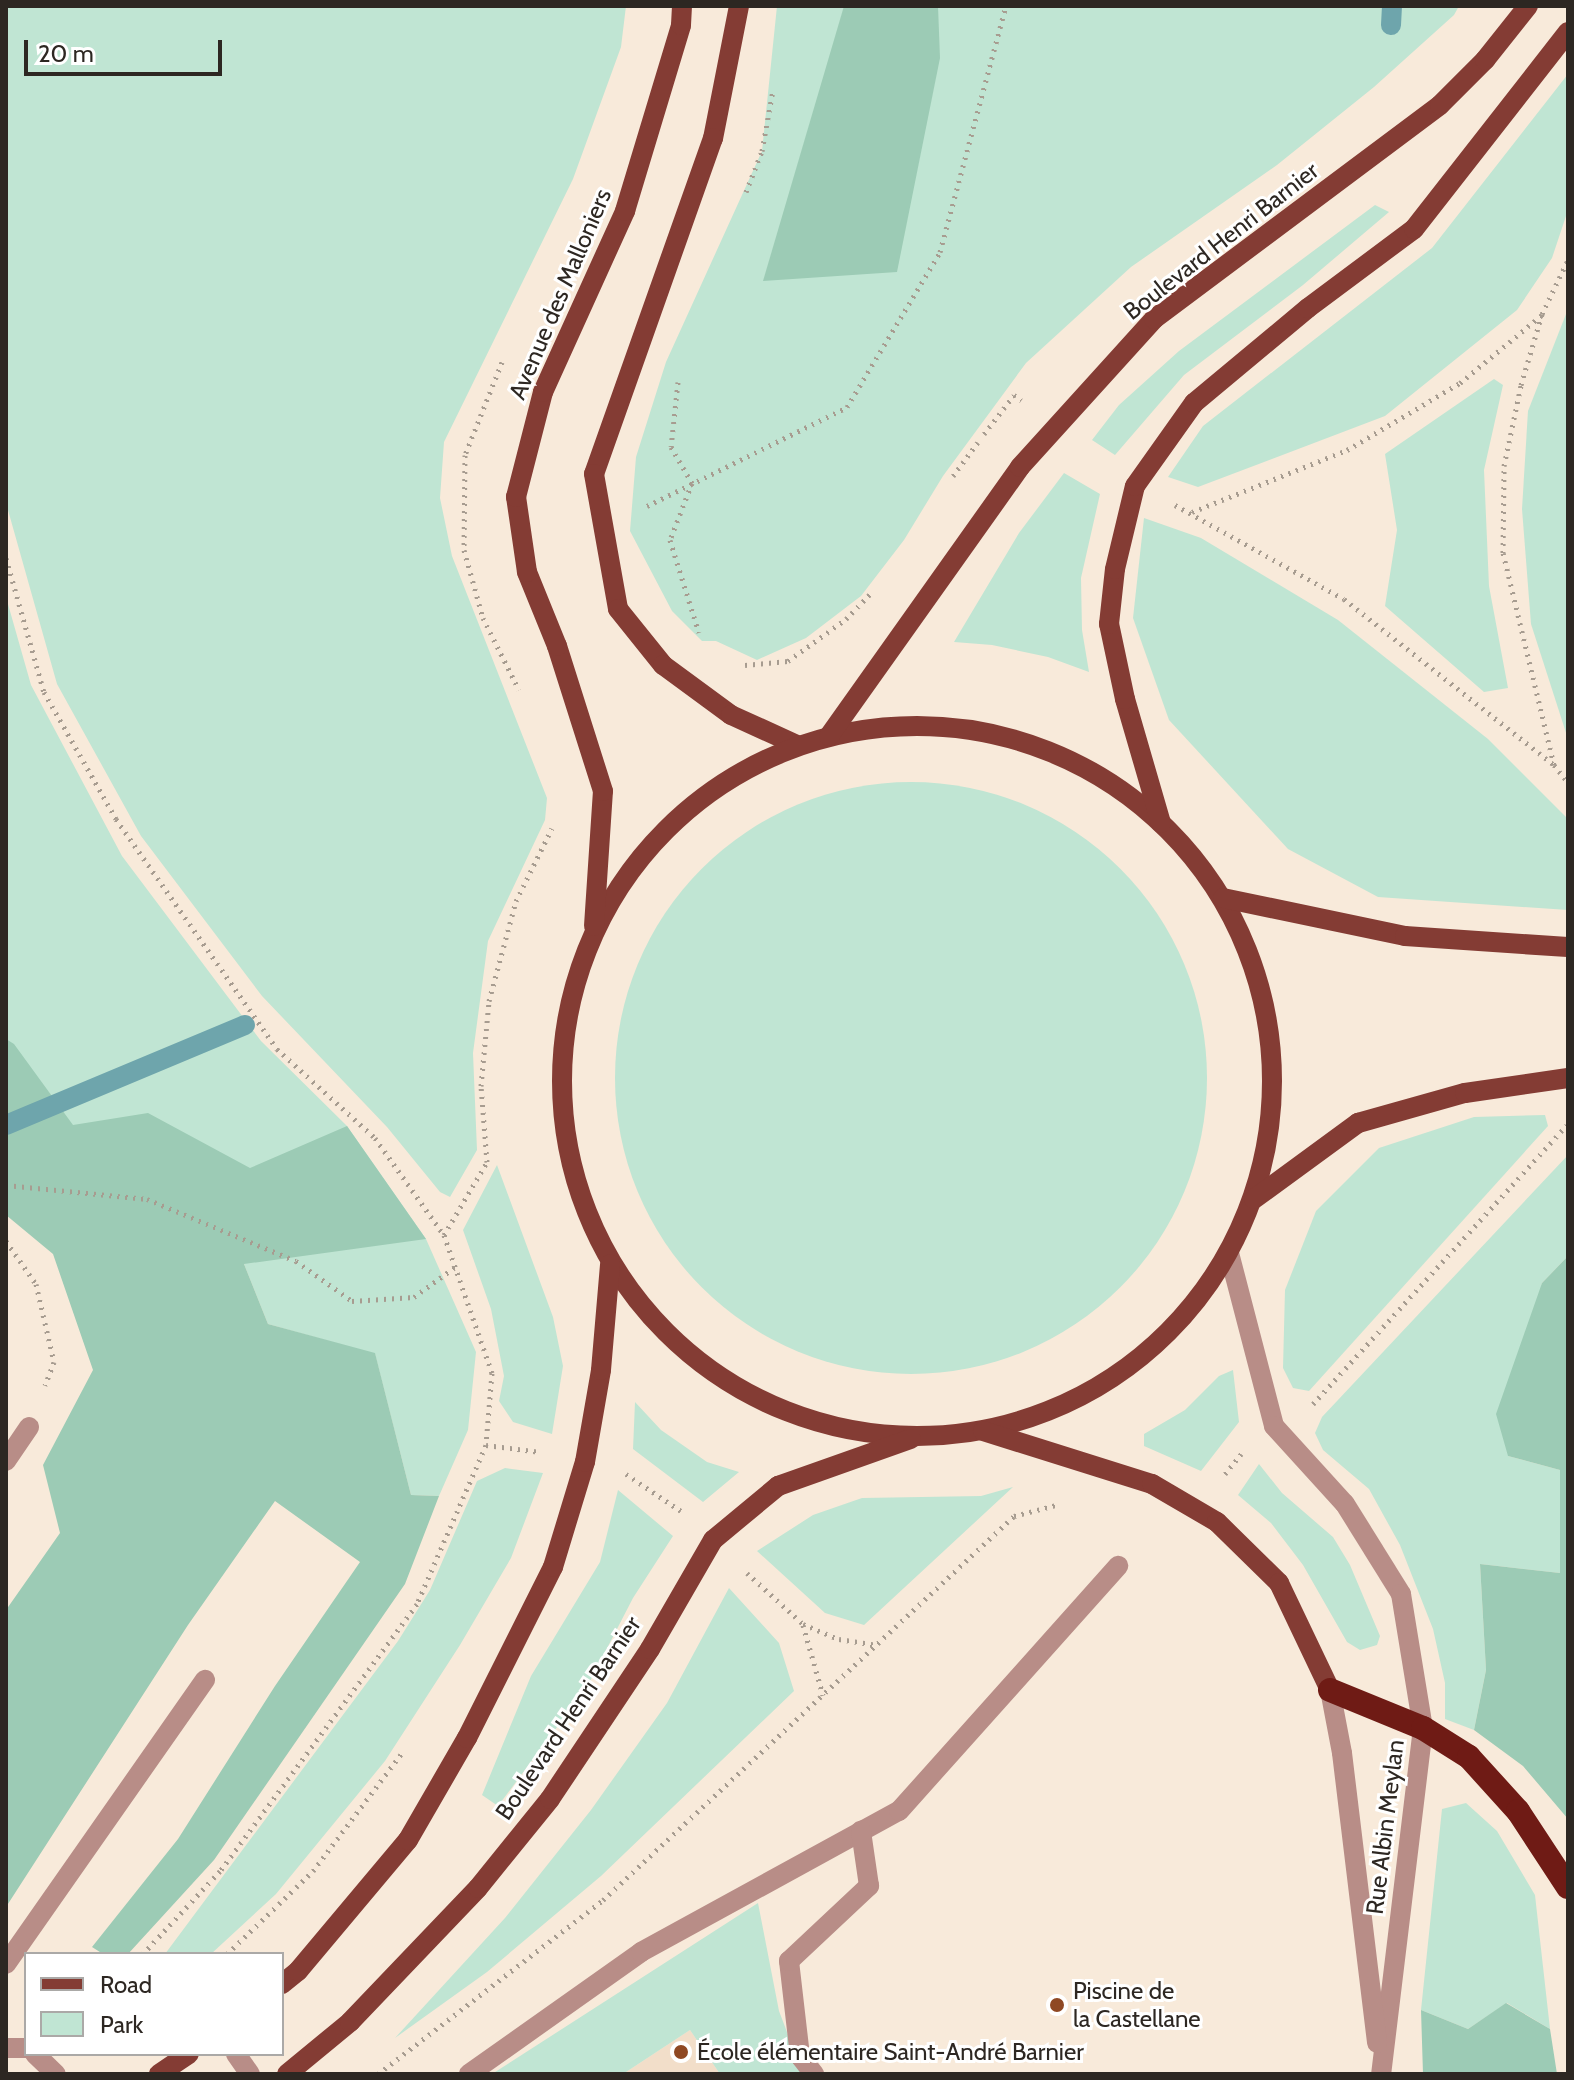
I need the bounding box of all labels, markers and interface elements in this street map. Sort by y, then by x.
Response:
scale bar [28,24,226,74]
text: 20 m [38,39,94,68]
street label: Boulevard Henri Barnier [1118,156,1324,326]
street label: Avenue des Malloniers [503,184,617,404]
street label: Boulevard Henri Barnier [489,1611,647,1825]
street label: Rue Albin Meylan [1360,1738,1410,1916]
legend [24,1952,284,2056]
text: Road [100,1970,152,1999]
place label: Piscine de la Castellane [1073,1977,1201,2033]
marker: Piscine de la Castellane [1048,1996,1066,2014]
text: Park [100,2010,143,2039]
place label: École élémentaire Saint-André Barnier [697,2038,1084,2066]
marker: École élémentaire Saint-André Barnier [672,2043,690,2061]

